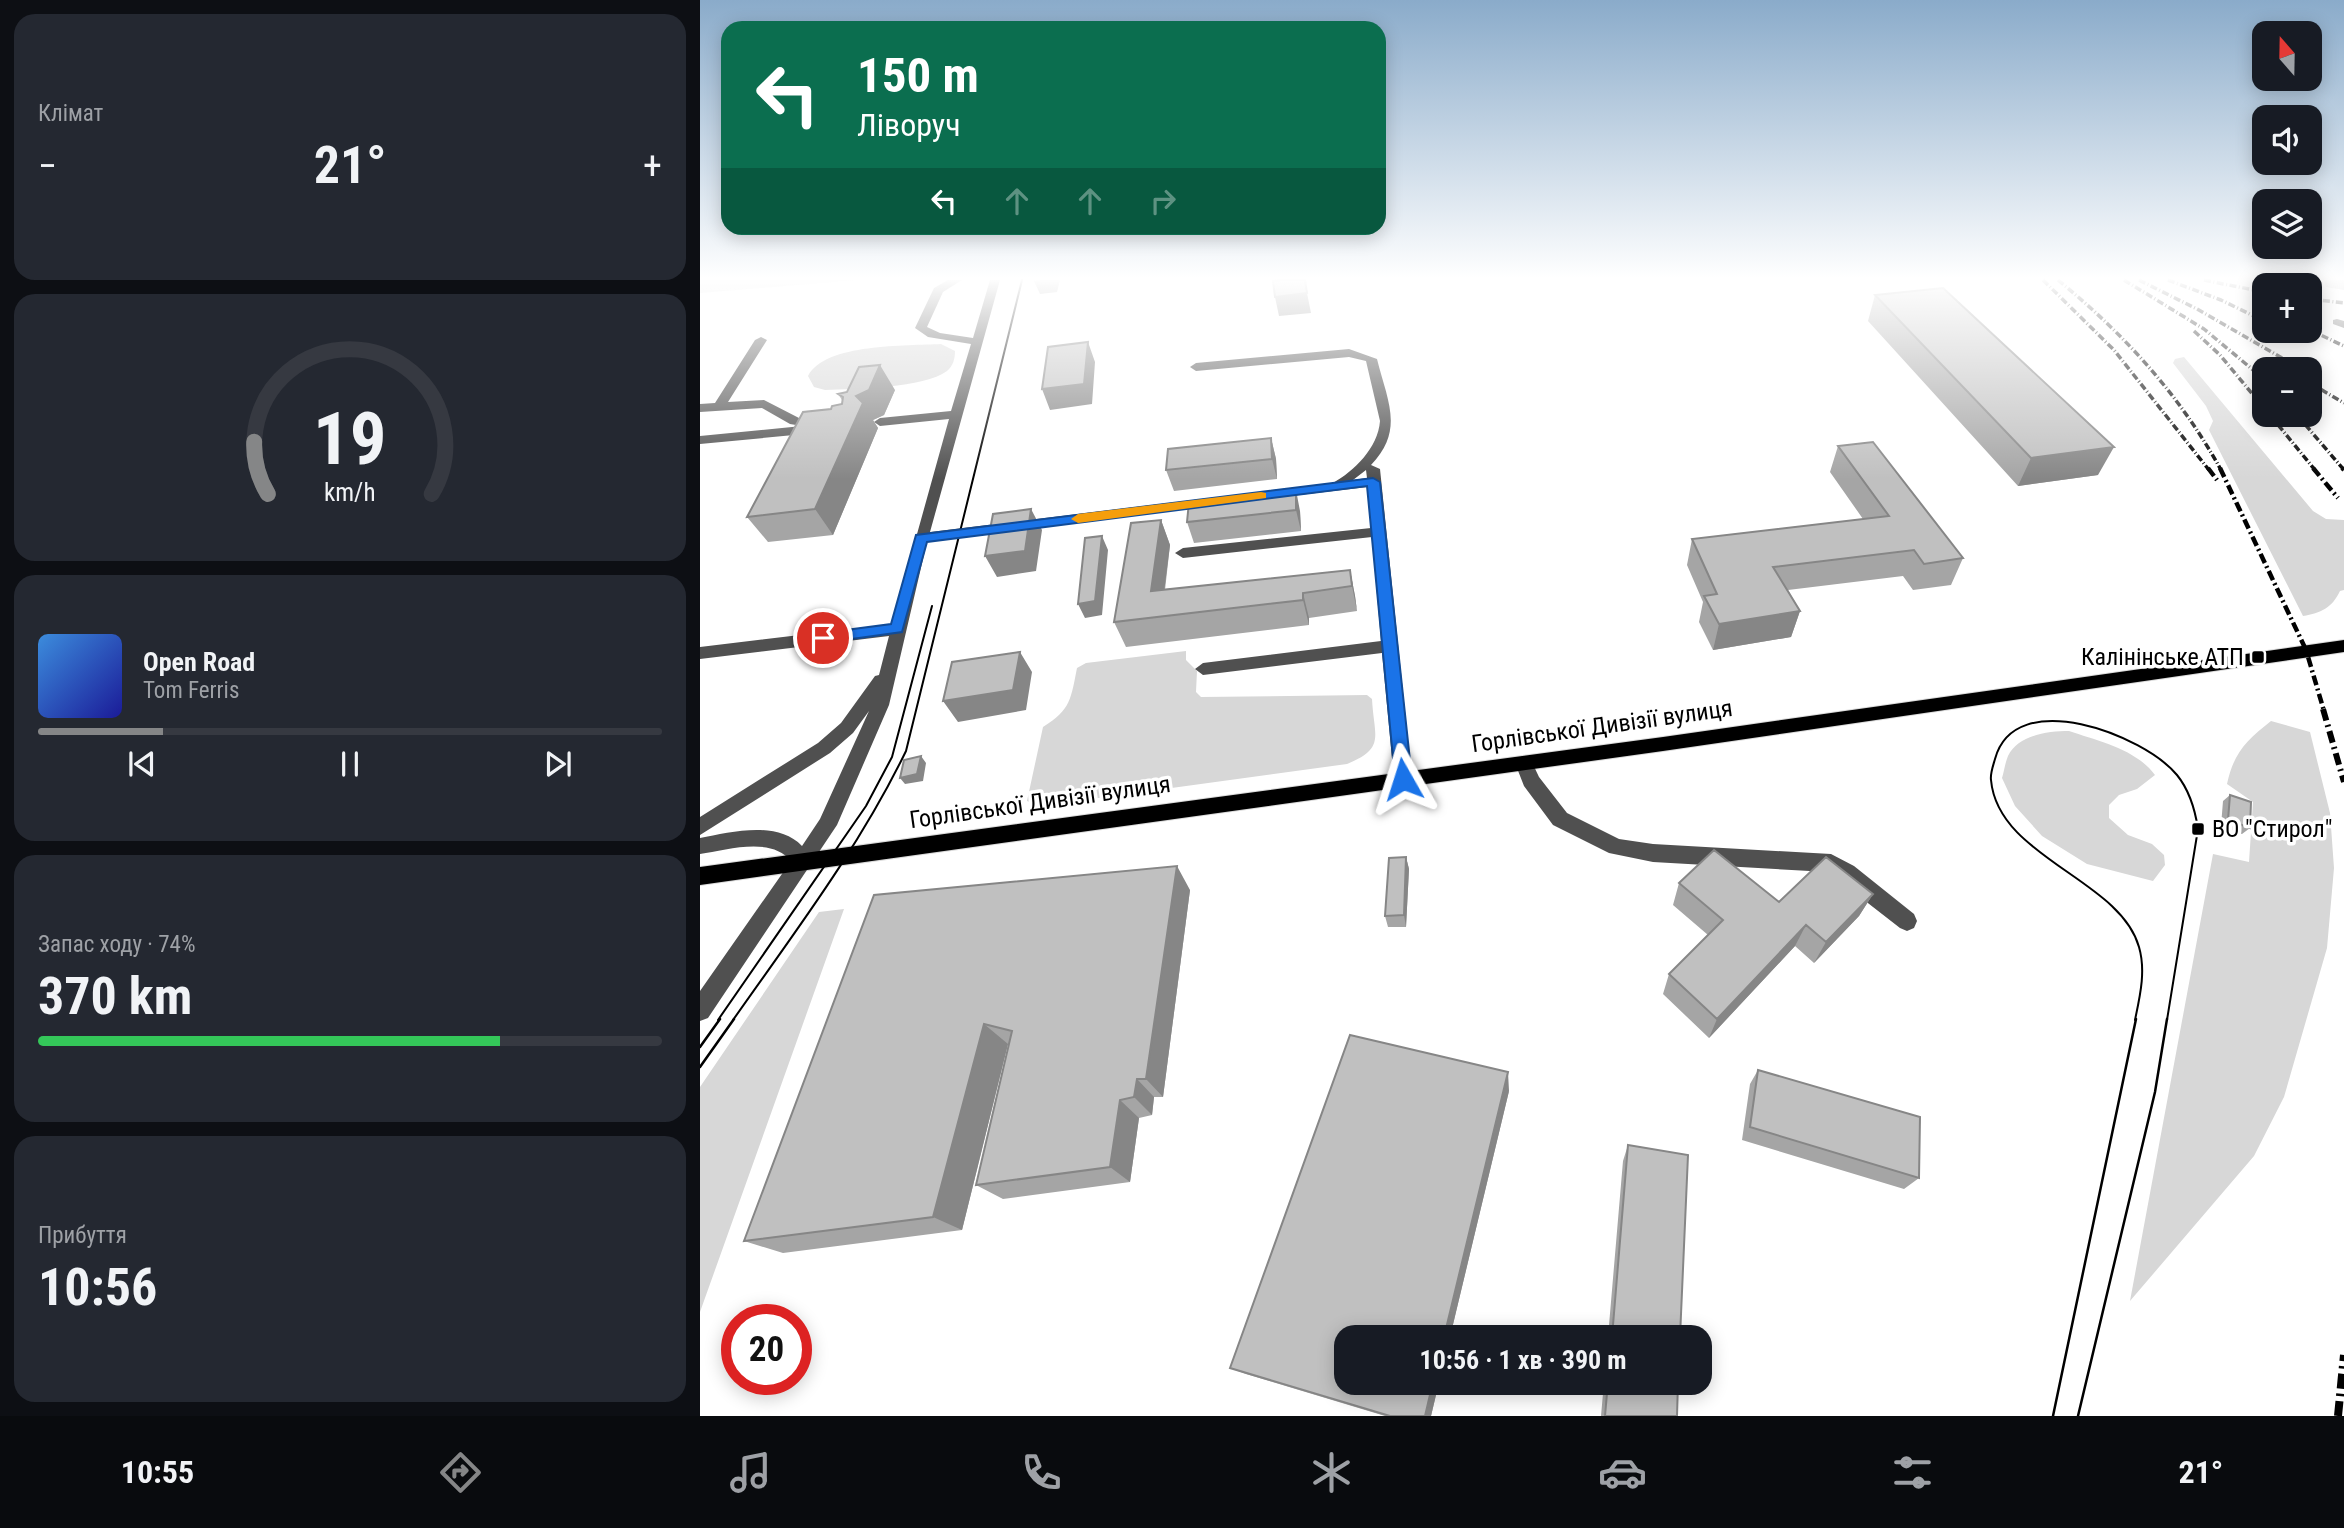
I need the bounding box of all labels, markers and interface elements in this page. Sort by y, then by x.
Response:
north arrow [2252,21,2322,91]
map controls [2252,21,2322,427]
text: 150 m [857,47,979,104]
icon: left [742,49,833,140]
text: Клімат [38,100,103,127]
button: sound [2252,105,2322,175]
text: Ліворуч [857,106,961,144]
text: 21° [314,135,386,196]
text: − [38,144,57,188]
text: + [643,144,662,188]
icon: left [925,182,963,220]
icon: ahead [998,182,1036,220]
icon: ahead [1071,182,1109,220]
icon: right [1144,182,1182,220]
button: layers [2252,189,2322,259]
button: + [2252,273,2322,343]
button: − [2252,357,2322,427]
text: 19 [313,396,387,482]
text: km/h [324,477,376,506]
pin [793,608,853,668]
icon: arrive [804,619,842,657]
place label: Калінінське АТП [2081,643,2244,671]
text: Open Road [143,647,255,677]
marker: Калінінське АТП [2250,649,2266,665]
text: Tom Ferris [143,677,239,704]
street label: Горлівської Дивізії вулиця [1470,694,1734,758]
position arrow [1366,742,1440,816]
icon: previous [123,745,161,783]
icon: pause [331,745,369,783]
icon: next [539,745,577,783]
street label: Горлівської Дивізії вулиця [908,770,1172,834]
place label: ВО "Стирол" [2212,815,2332,843]
marker: ВО "Стирол" [2190,821,2206,837]
text: Запас ходу · 74% [38,931,196,958]
text: 370 km [38,966,192,1027]
text: Прибуття [38,1222,127,1249]
text: 10:56 [38,1257,157,1318]
speed limit sign: 20 [721,1304,812,1395]
text: 10:56 · 1 хв · 390 m [1420,1345,1626,1375]
icon: directions [436,1448,485,1497]
icon: music [726,1448,775,1497]
icon: phone [1017,1448,1066,1497]
icon: climate [1307,1448,1356,1497]
icon: car [1598,1448,1647,1497]
icon: filters [1888,1448,1937,1497]
text: 10:55 [121,1453,194,1491]
text: 21° [2178,1453,2223,1491]

